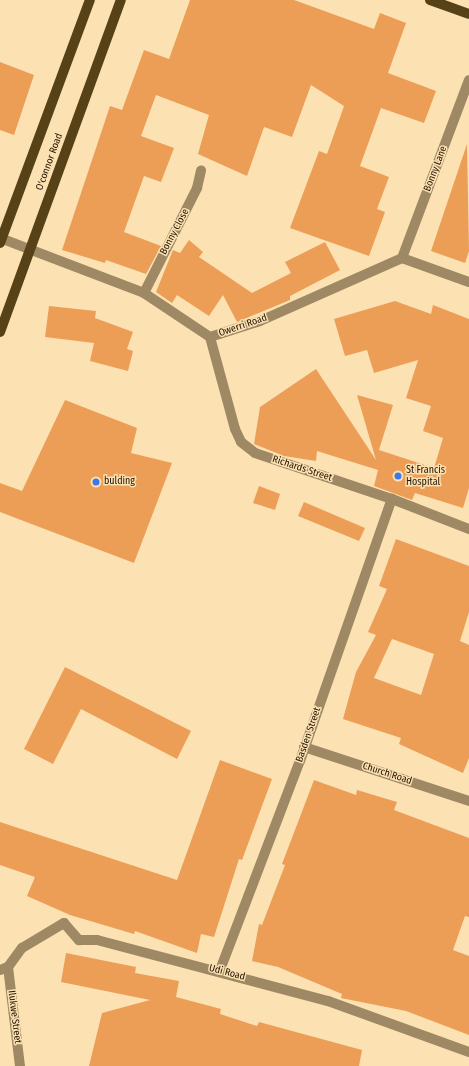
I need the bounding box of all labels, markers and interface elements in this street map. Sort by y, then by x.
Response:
street label: O'connor Road [34,132,66,192]
street label: Bonny Lane [422,145,450,193]
street label: Bonny Close [158,207,192,257]
street label: Owerri Road [217,312,269,340]
street label: Richards Street [271,454,333,484]
place label: St Francis Hospital [406,464,445,488]
marker: St Francis Hospital [393,471,403,481]
place label: bulding [104,476,135,488]
marker: bulding [91,477,101,487]
street label: Basden Street [294,706,324,764]
street label: Church Road [361,760,413,788]
street label: Udi Road [208,962,246,984]
street label: Ilukwe Street [5,990,23,1044]

